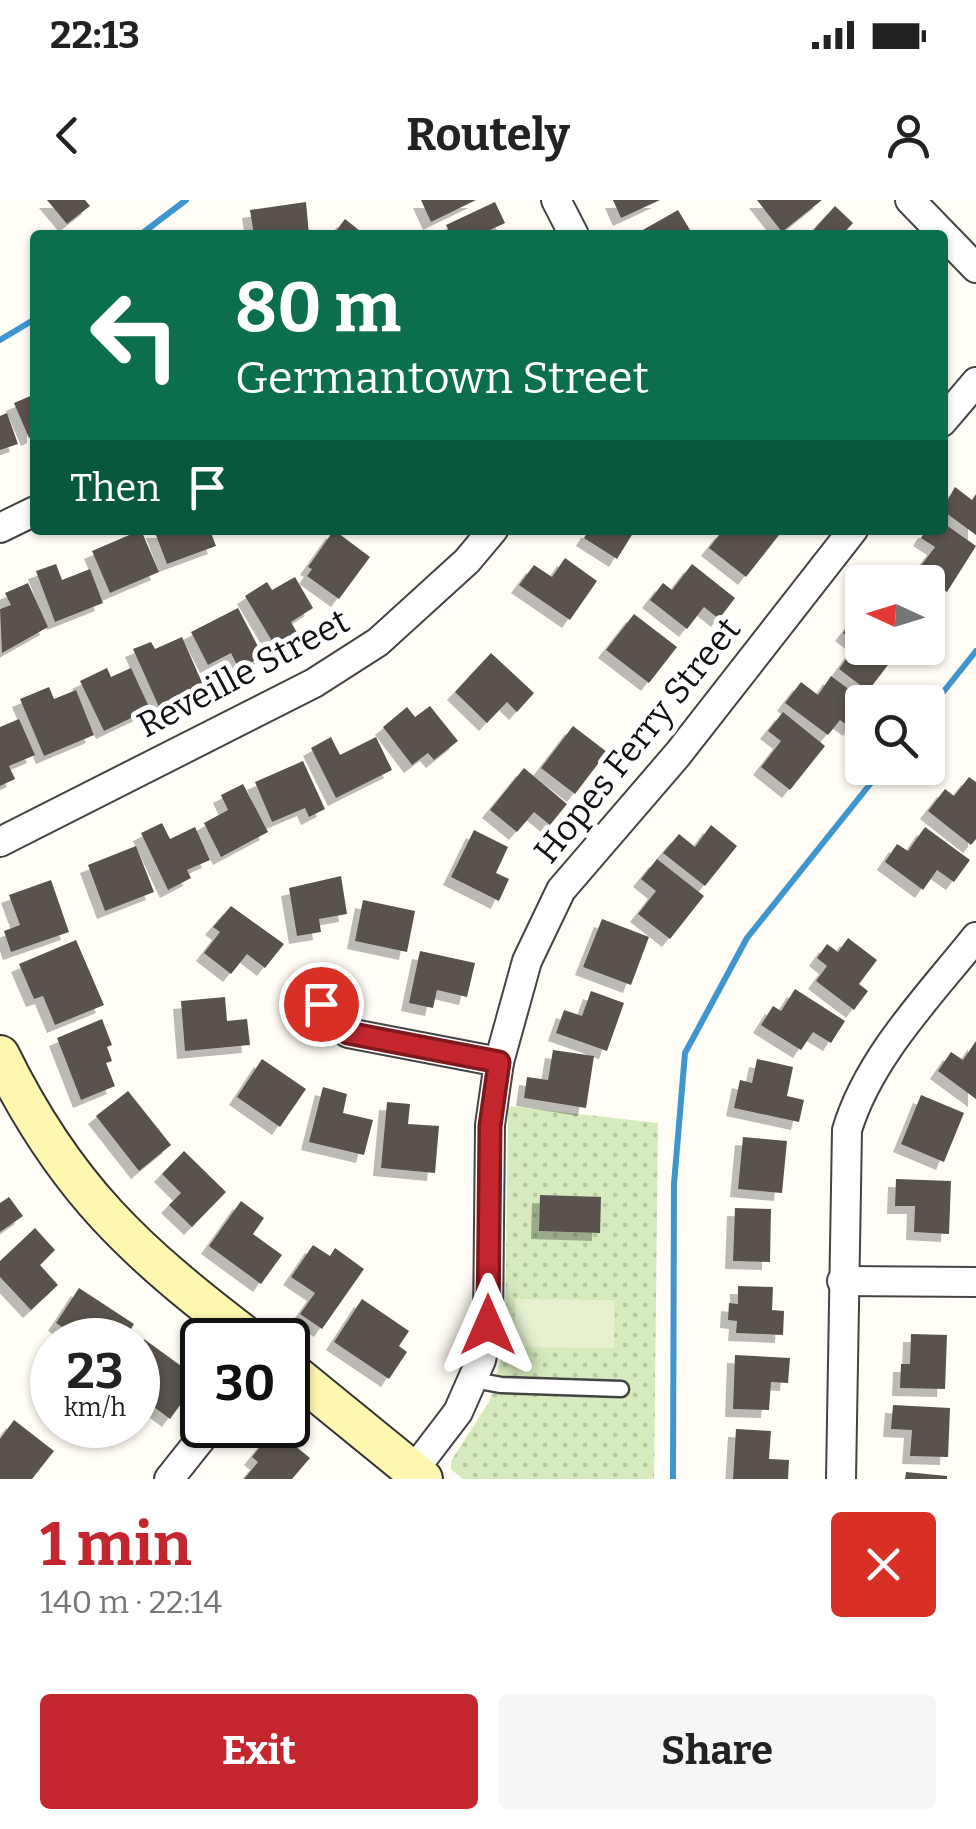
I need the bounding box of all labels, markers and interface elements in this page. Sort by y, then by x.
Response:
text: 22:13 [50,12,140,58]
icon: back [40,108,95,163]
text: Routely [406,108,570,162]
icon: person [881,108,936,163]
text: 80 m [235,266,401,350]
icon: left [70,270,200,400]
text: Germantown Street [235,351,649,405]
icon: arrive [180,460,235,515]
text: Then [70,465,160,511]
north arrow [845,565,945,665]
map controls [845,565,945,785]
street label: Reveille Street [130,600,356,746]
street label: Hopes Ferry Street [525,609,749,871]
button: search [845,685,945,785]
pin [279,962,364,1047]
icon: arrive [294,977,349,1032]
position arrow [436,1273,540,1377]
speed limit sign: 30 [180,1318,310,1448]
text: 23 [67,1341,123,1401]
text: km/h [64,1393,126,1423]
text: 1 min [40,1509,192,1581]
button: close [831,1512,936,1617]
text: 140 m · 22:14 [40,1583,222,1621]
button: Exit [40,1694,478,1809]
button: Share [498,1694,936,1809]

